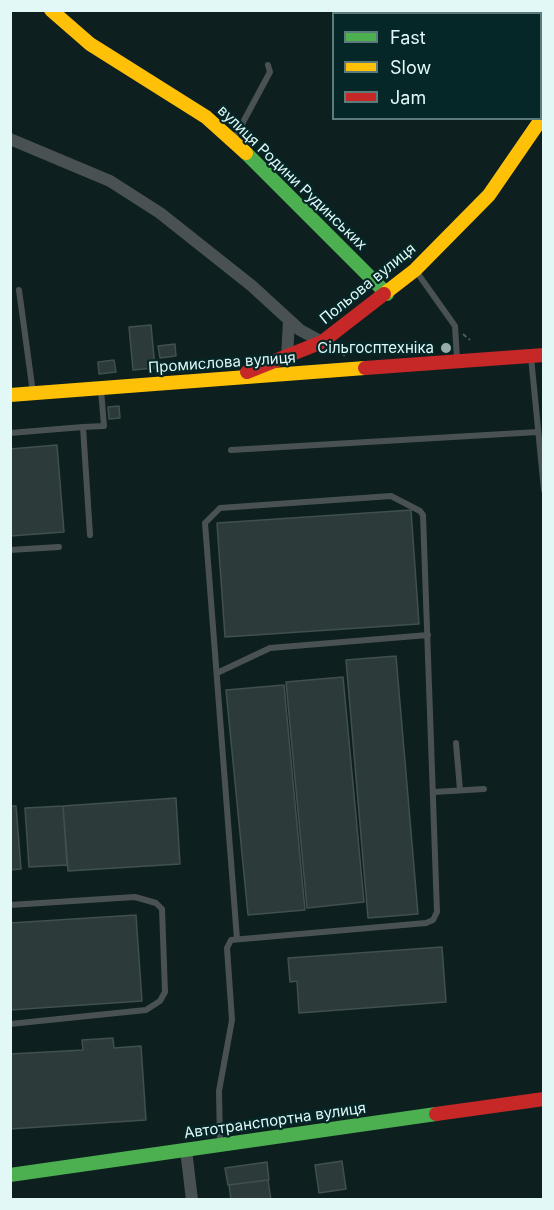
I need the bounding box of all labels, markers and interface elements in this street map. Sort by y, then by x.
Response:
legend [332,12,542,120]
text: Fast [390,27,426,48]
text: Slow [390,57,431,78]
text: Jam [390,87,426,108]
street label: вулиця Родини Рудинських [214,102,370,254]
street label: Польова вулиця [316,240,420,328]
place label: Сільгосптехніка [317,339,434,357]
marker: Сільгосптехніка [439,341,453,355]
street label: Промислова вулиця [148,349,296,377]
street label: Автотранспортна вулиця [183,1099,367,1143]

